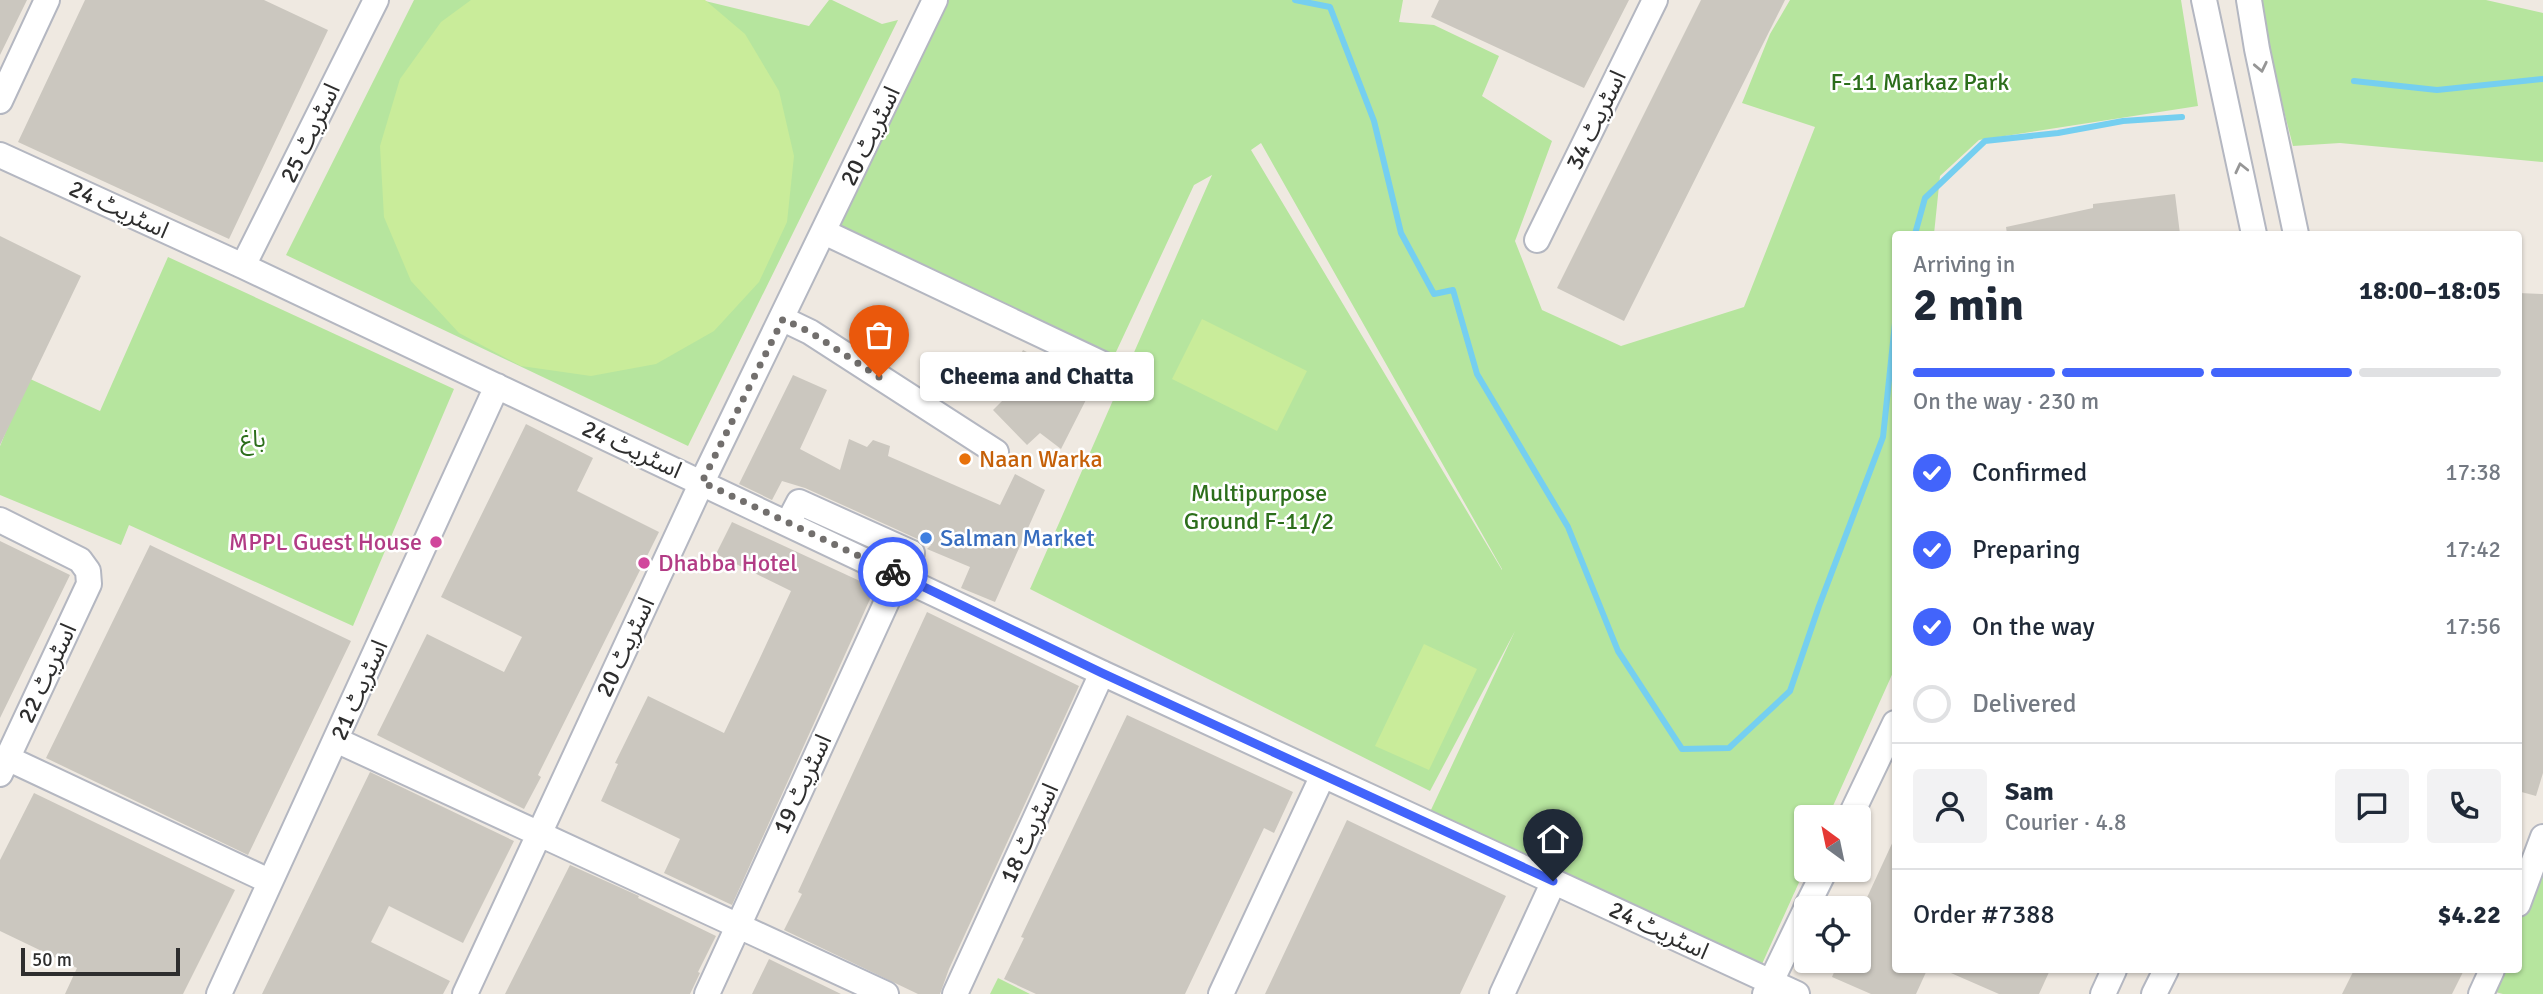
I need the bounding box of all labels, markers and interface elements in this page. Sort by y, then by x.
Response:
one-way arrow [2252,61,2267,73]
street label: اسٹریٹ 34 [1559,65,1633,175]
park label: F-11 Markaz Park [1831,67,2009,97]
street label: اسٹریٹ 25 [273,78,347,188]
street label: اسٹریٹ 20 [833,81,907,191]
one-way arrow [2234,162,2249,174]
street label: اسٹریٹ 24 [64,173,174,245]
text: Arriving in [1913,250,2015,279]
text: 18:00–18:05 [2359,275,2501,307]
text: 2 min [1913,277,2024,333]
pin [849,305,909,377]
icon: bag [860,316,898,354]
callout: Cheema and Chatta [921,352,1156,402]
text: Cheema and Chatta [940,362,1134,391]
text: On the way · 230 m [1913,387,2099,416]
street label: اسٹریٹ 24 [577,413,687,485]
park label: باغ [240,424,266,456]
place label: Naan Warka [979,444,1103,474]
marker: Naan Warka [957,451,973,467]
icon: check [1913,454,1951,492]
text: Confirmed [1972,457,2087,489]
text: 17:38 [2445,458,2501,487]
park label: Multipurpose Ground F-11/2 [1184,478,1334,536]
place label: Salman Market [940,523,1095,553]
place label: MPPL Guest House [229,527,422,557]
marker: Salman Market [918,530,934,546]
icon: check [1913,531,1951,569]
marker: MPPL Guest House [428,534,444,550]
text: Preparing [1972,534,2080,566]
text: 17:42 [2445,535,2501,564]
courier [858,537,928,607]
place label: Dhabba Hotel [658,548,797,578]
icon: bike [874,553,912,591]
marker: Dhabba Hotel [636,555,652,571]
street label: اسٹریٹ 20 [589,592,661,702]
icon: check [1913,608,1951,646]
text: On the way [1972,611,2095,643]
text: 17:56 [2445,612,2501,641]
street label: اسٹریٹ 22 [11,618,83,728]
street label: اسٹریٹ 21 [324,635,394,745]
text: Delivered [1972,688,2077,720]
street label: اسٹریٹ 19 [766,729,838,839]
button: person [1913,769,1987,843]
button: chat [2335,769,2409,843]
button: phone [2427,769,2501,843]
text: Sam [2005,776,2054,808]
street label: اسٹریٹ 18 [993,778,1065,888]
north arrow [1794,805,1871,882]
map controls [1794,805,1871,973]
text: Courier · 4.8 [2005,808,2126,837]
pin [1523,809,1583,881]
icon: home [1534,820,1572,858]
street label: اسٹریٹ 24 [1604,894,1714,966]
button: locate [1794,896,1871,973]
text: Order #7388 [1913,899,2054,931]
text: $4.22 [2437,899,2501,931]
scale bar [21,945,180,977]
text: 50 m [32,948,72,972]

